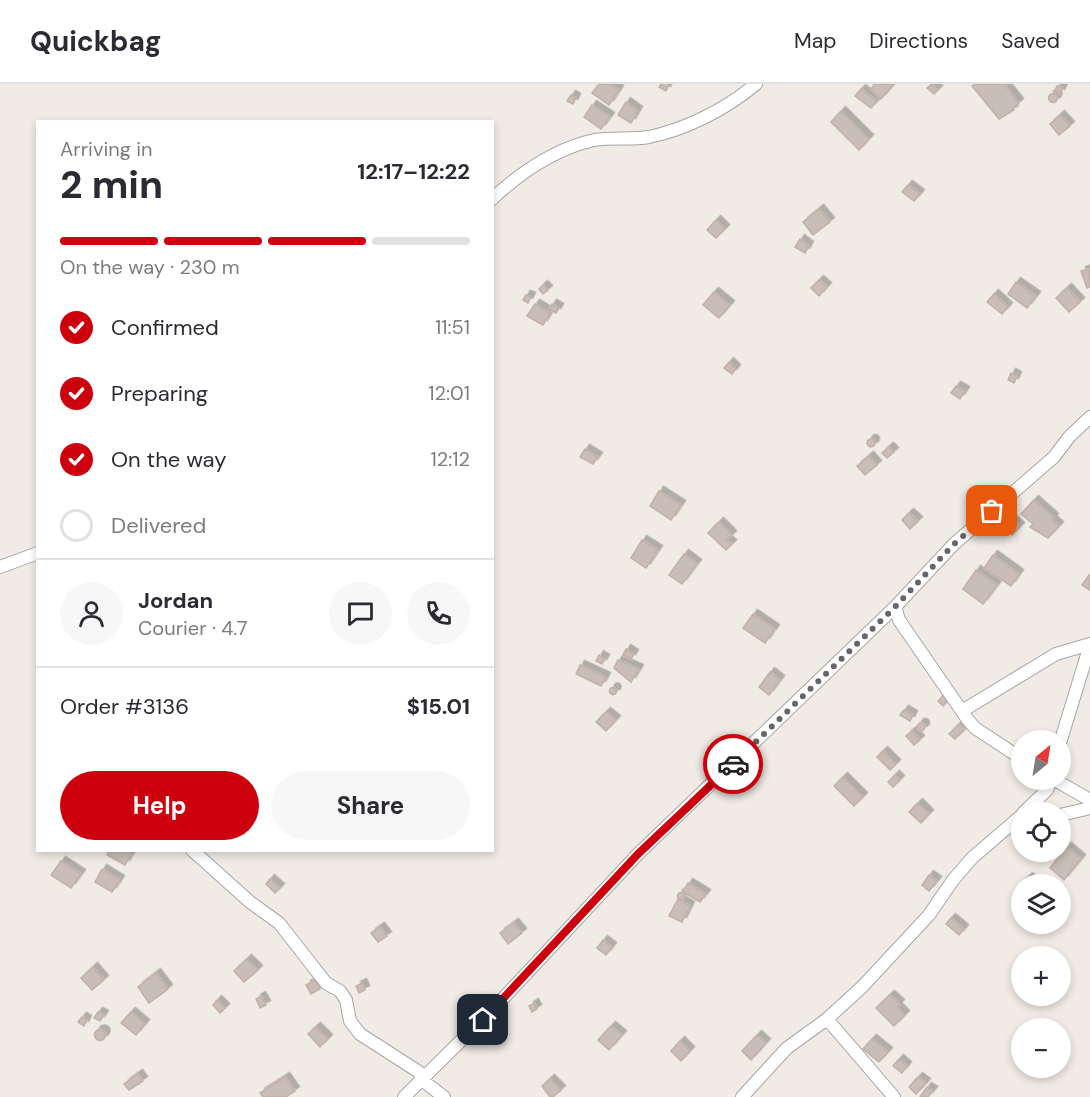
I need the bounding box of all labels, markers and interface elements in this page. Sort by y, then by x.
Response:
text: Quickbag [30,23,162,60]
text: Map [794,27,836,55]
text: Directions [869,27,968,55]
text: Saved [1001,27,1060,55]
text: Arriving in [60,136,152,162]
text: 12:17–12:22 [357,157,470,186]
text: 2 min [60,159,163,210]
text: On the way · 230 m [60,254,240,280]
icon: check [60,311,93,344]
text: Confirmed [111,313,219,342]
text: 11:51 [435,314,470,340]
icon: check [60,377,93,410]
text: Preparing [111,379,208,408]
text: 12:01 [428,380,470,406]
icon: check [60,443,93,476]
text: On the way [111,445,226,474]
text: 12:12 [430,446,470,472]
pin [966,485,1017,536]
icon: bag [975,494,1008,527]
text: Delivered [111,511,206,540]
button: person [60,582,123,645]
button: chat [329,582,392,645]
button: phone [407,582,470,645]
text: Jordan [138,586,213,615]
text: Courier · 4.7 [138,615,247,641]
text: Order #3136 [60,692,189,721]
text: $15.01 [407,692,470,721]
north arrow [1011,730,1071,790]
map controls [1011,730,1071,1078]
courier [703,734,763,794]
icon: car [717,748,750,781]
button: Help [60,771,259,840]
button: Share [271,771,470,840]
button: locate [1011,802,1071,862]
button: layers [1011,874,1071,934]
button: + [1011,946,1071,1006]
pin [457,994,508,1045]
icon: home [466,1003,499,1036]
button: − [1011,1018,1071,1078]

